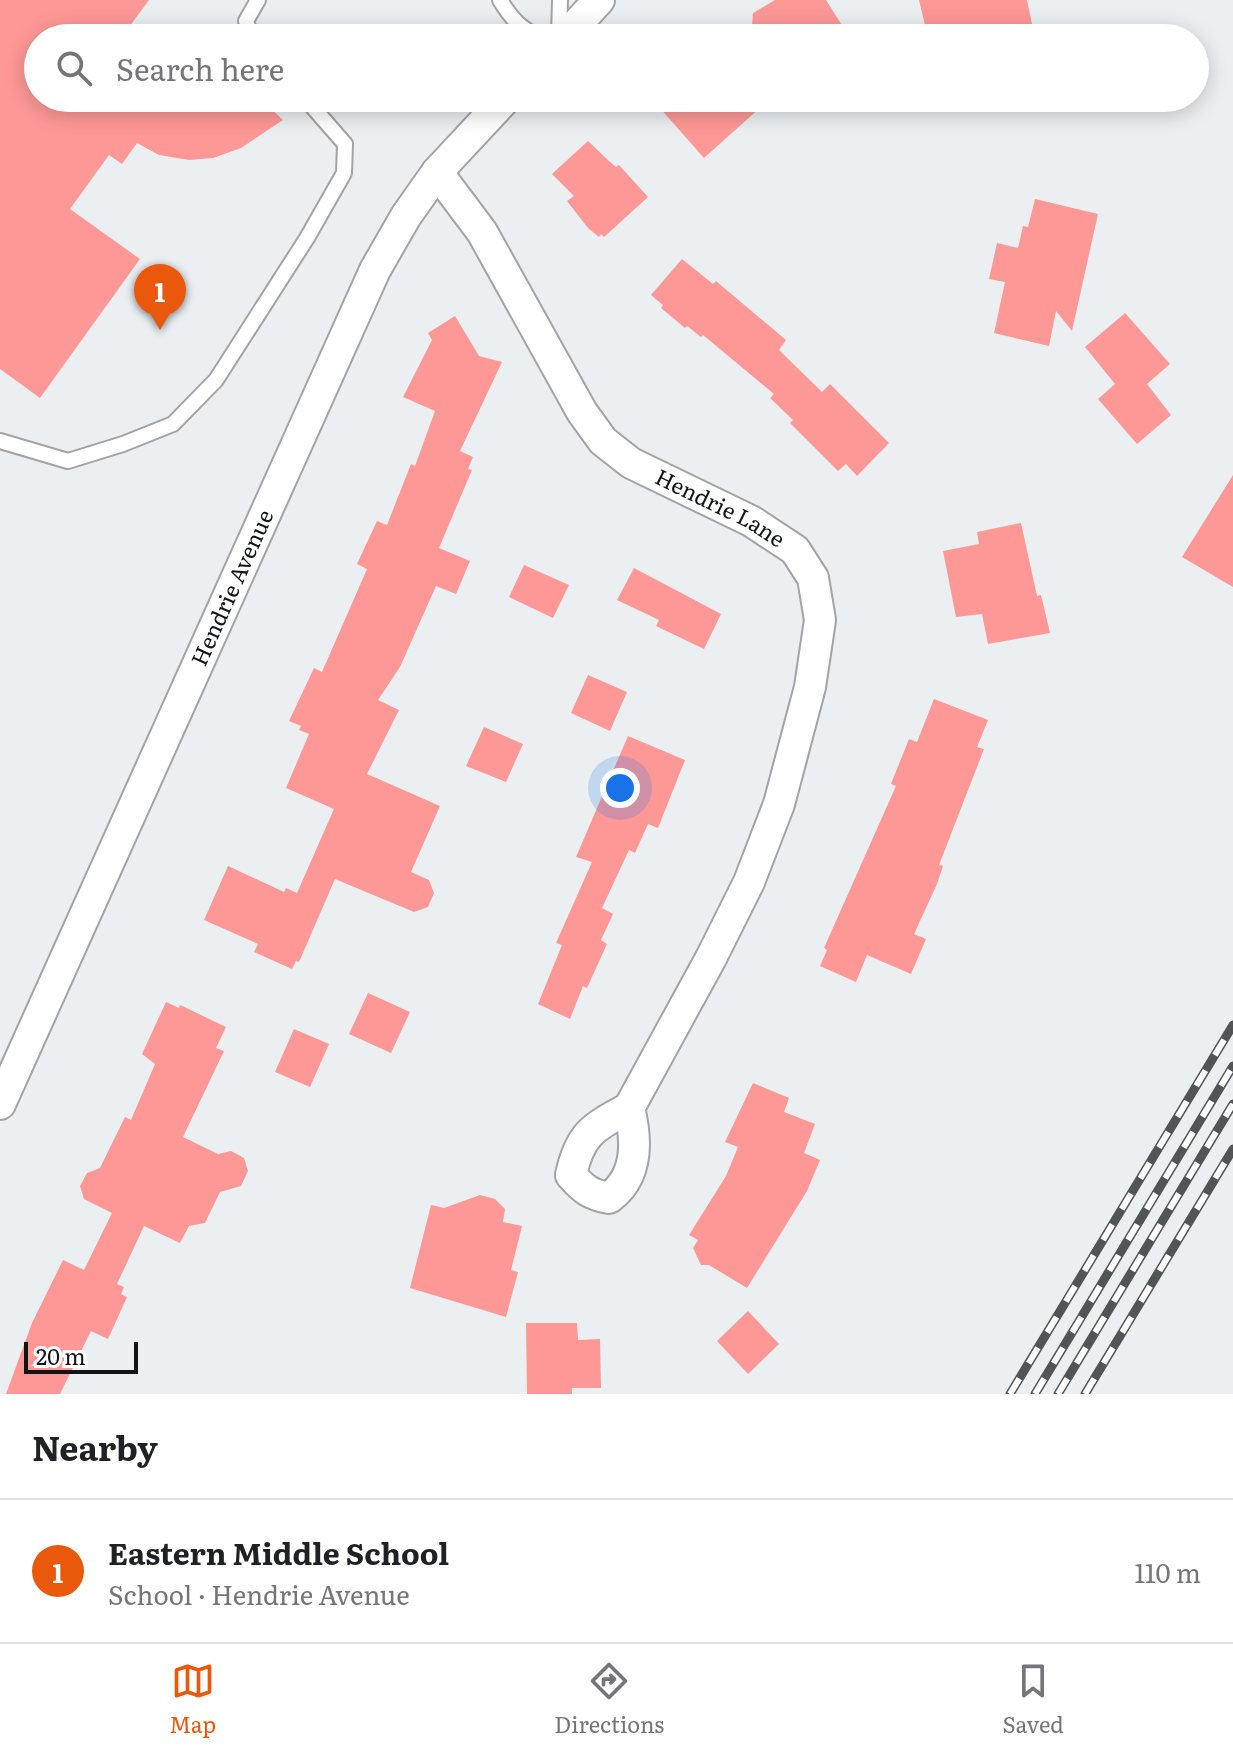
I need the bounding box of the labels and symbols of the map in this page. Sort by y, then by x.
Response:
pin: 1 [134,264,186,330]
street label: Hendrie Lane [650,459,792,554]
street label: Hendrie Avenue [181,504,280,671]
your location [600,768,640,808]
scale bar [24,1338,138,1374]

